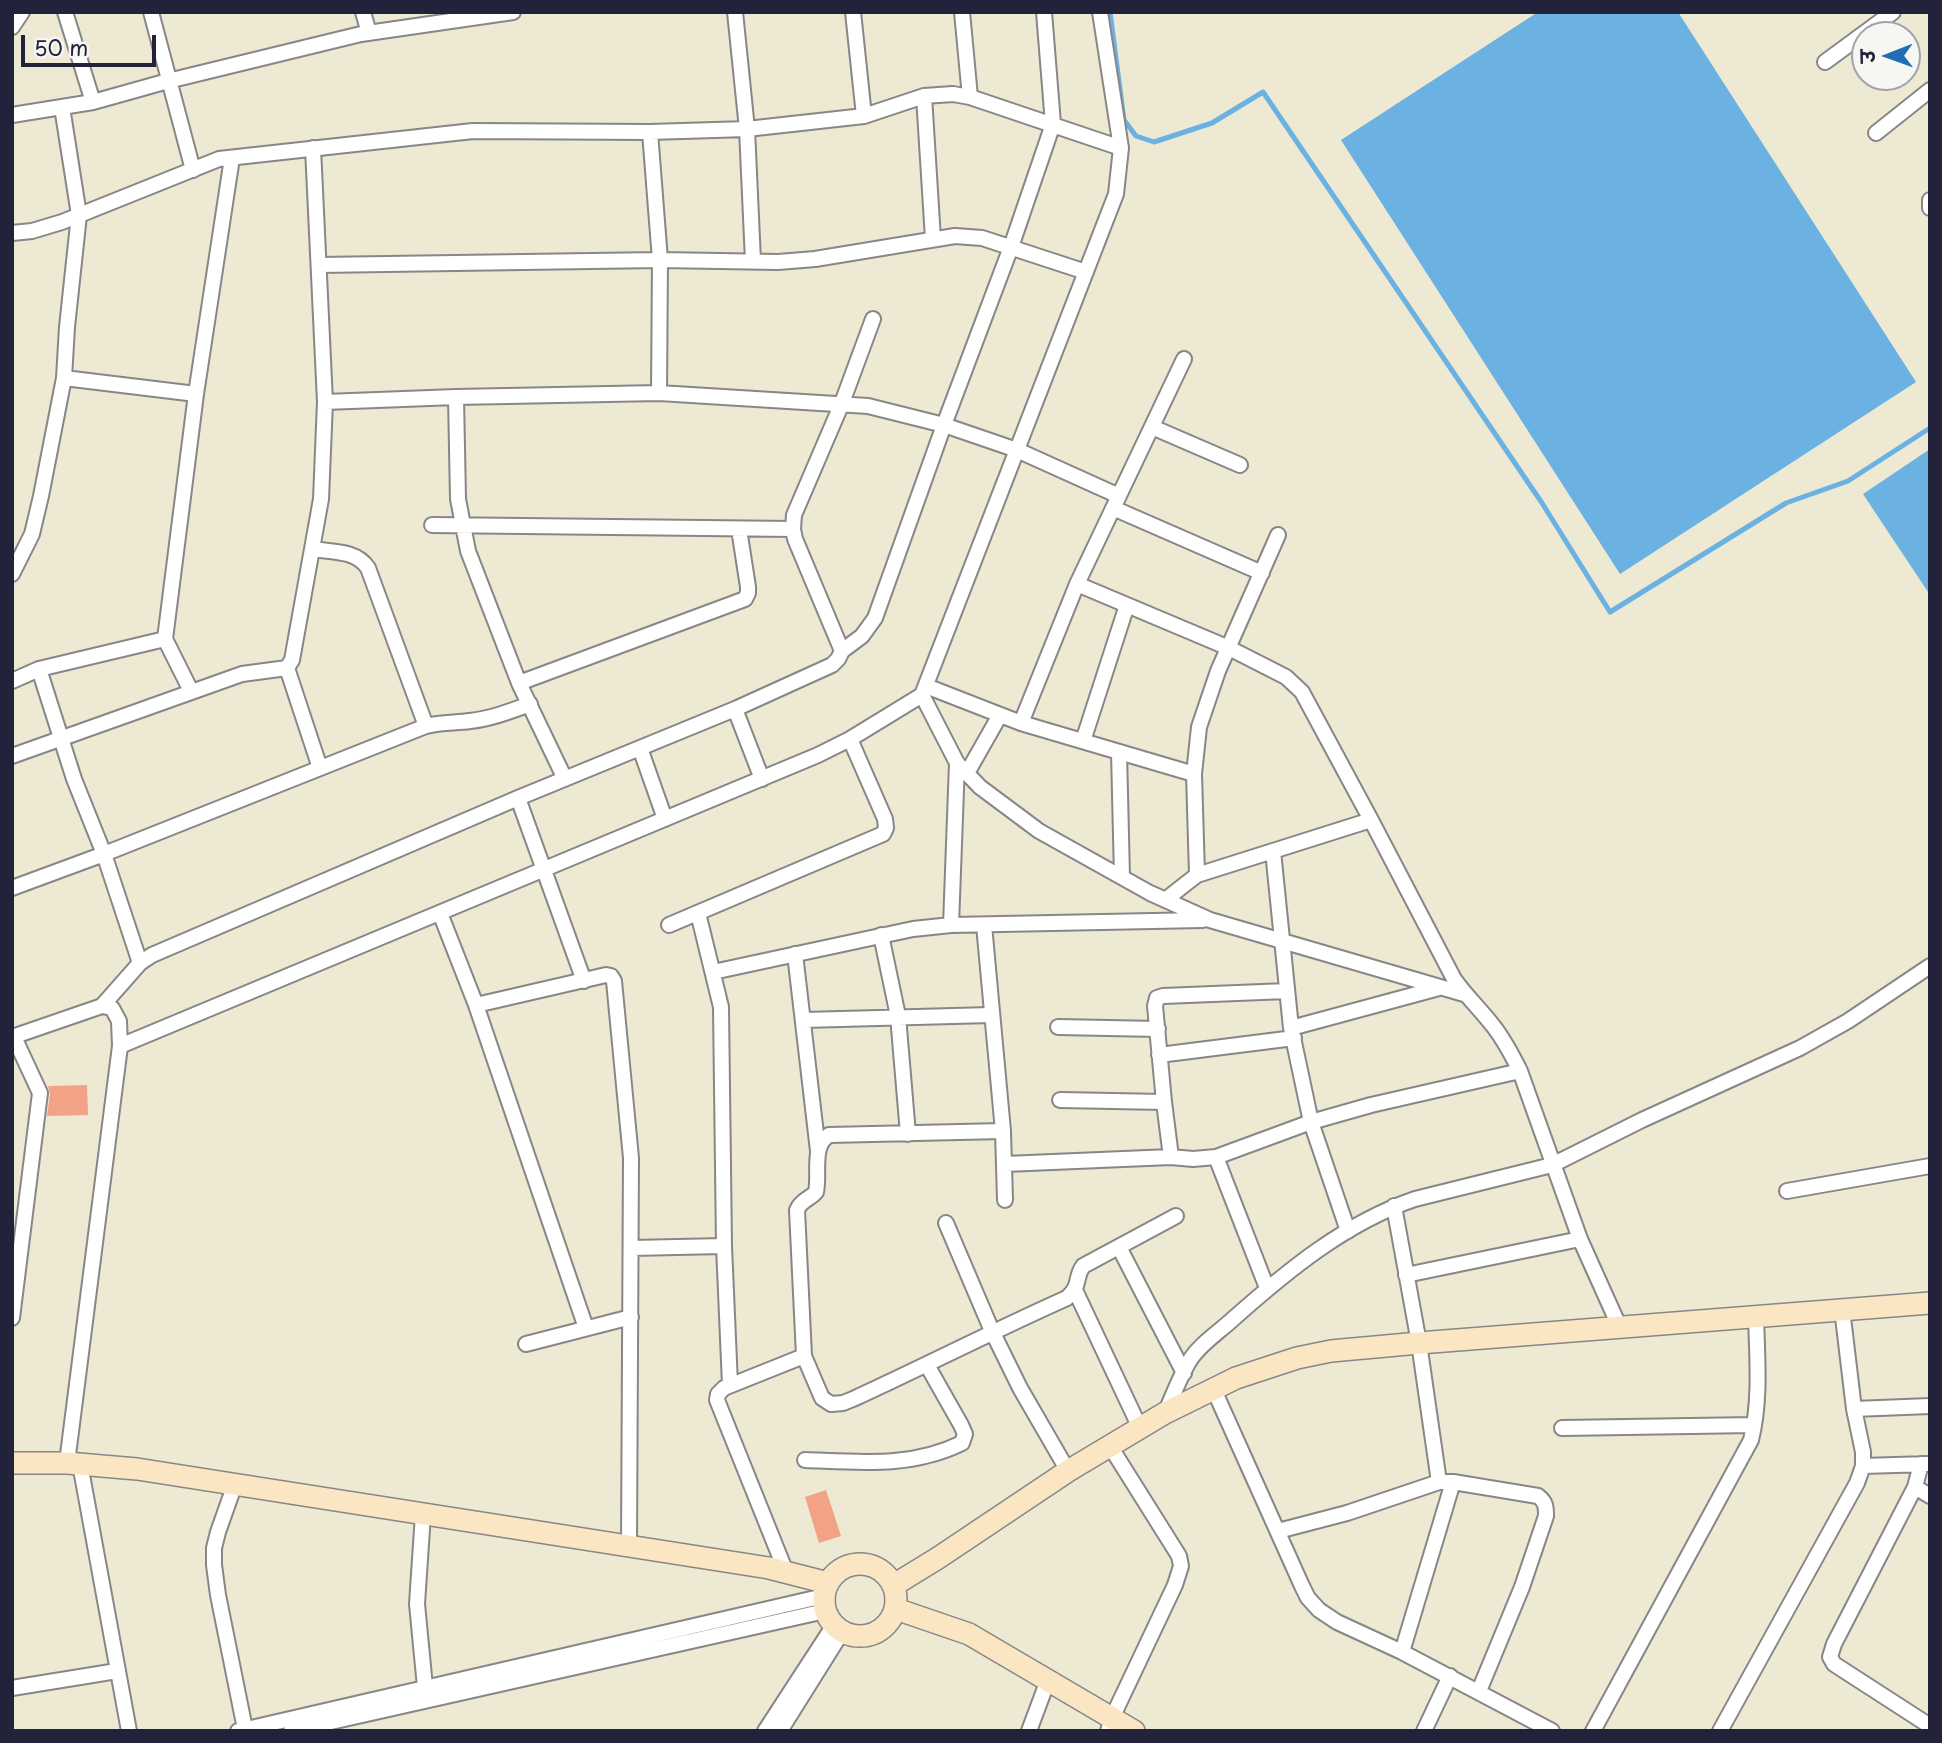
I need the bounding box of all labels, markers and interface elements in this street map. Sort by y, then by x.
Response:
scale bar [24,21,159,65]
north arrow [1851,21,1921,91]
text: 50 m [34,31,88,63]
text: उ [1853,50,1881,63]

